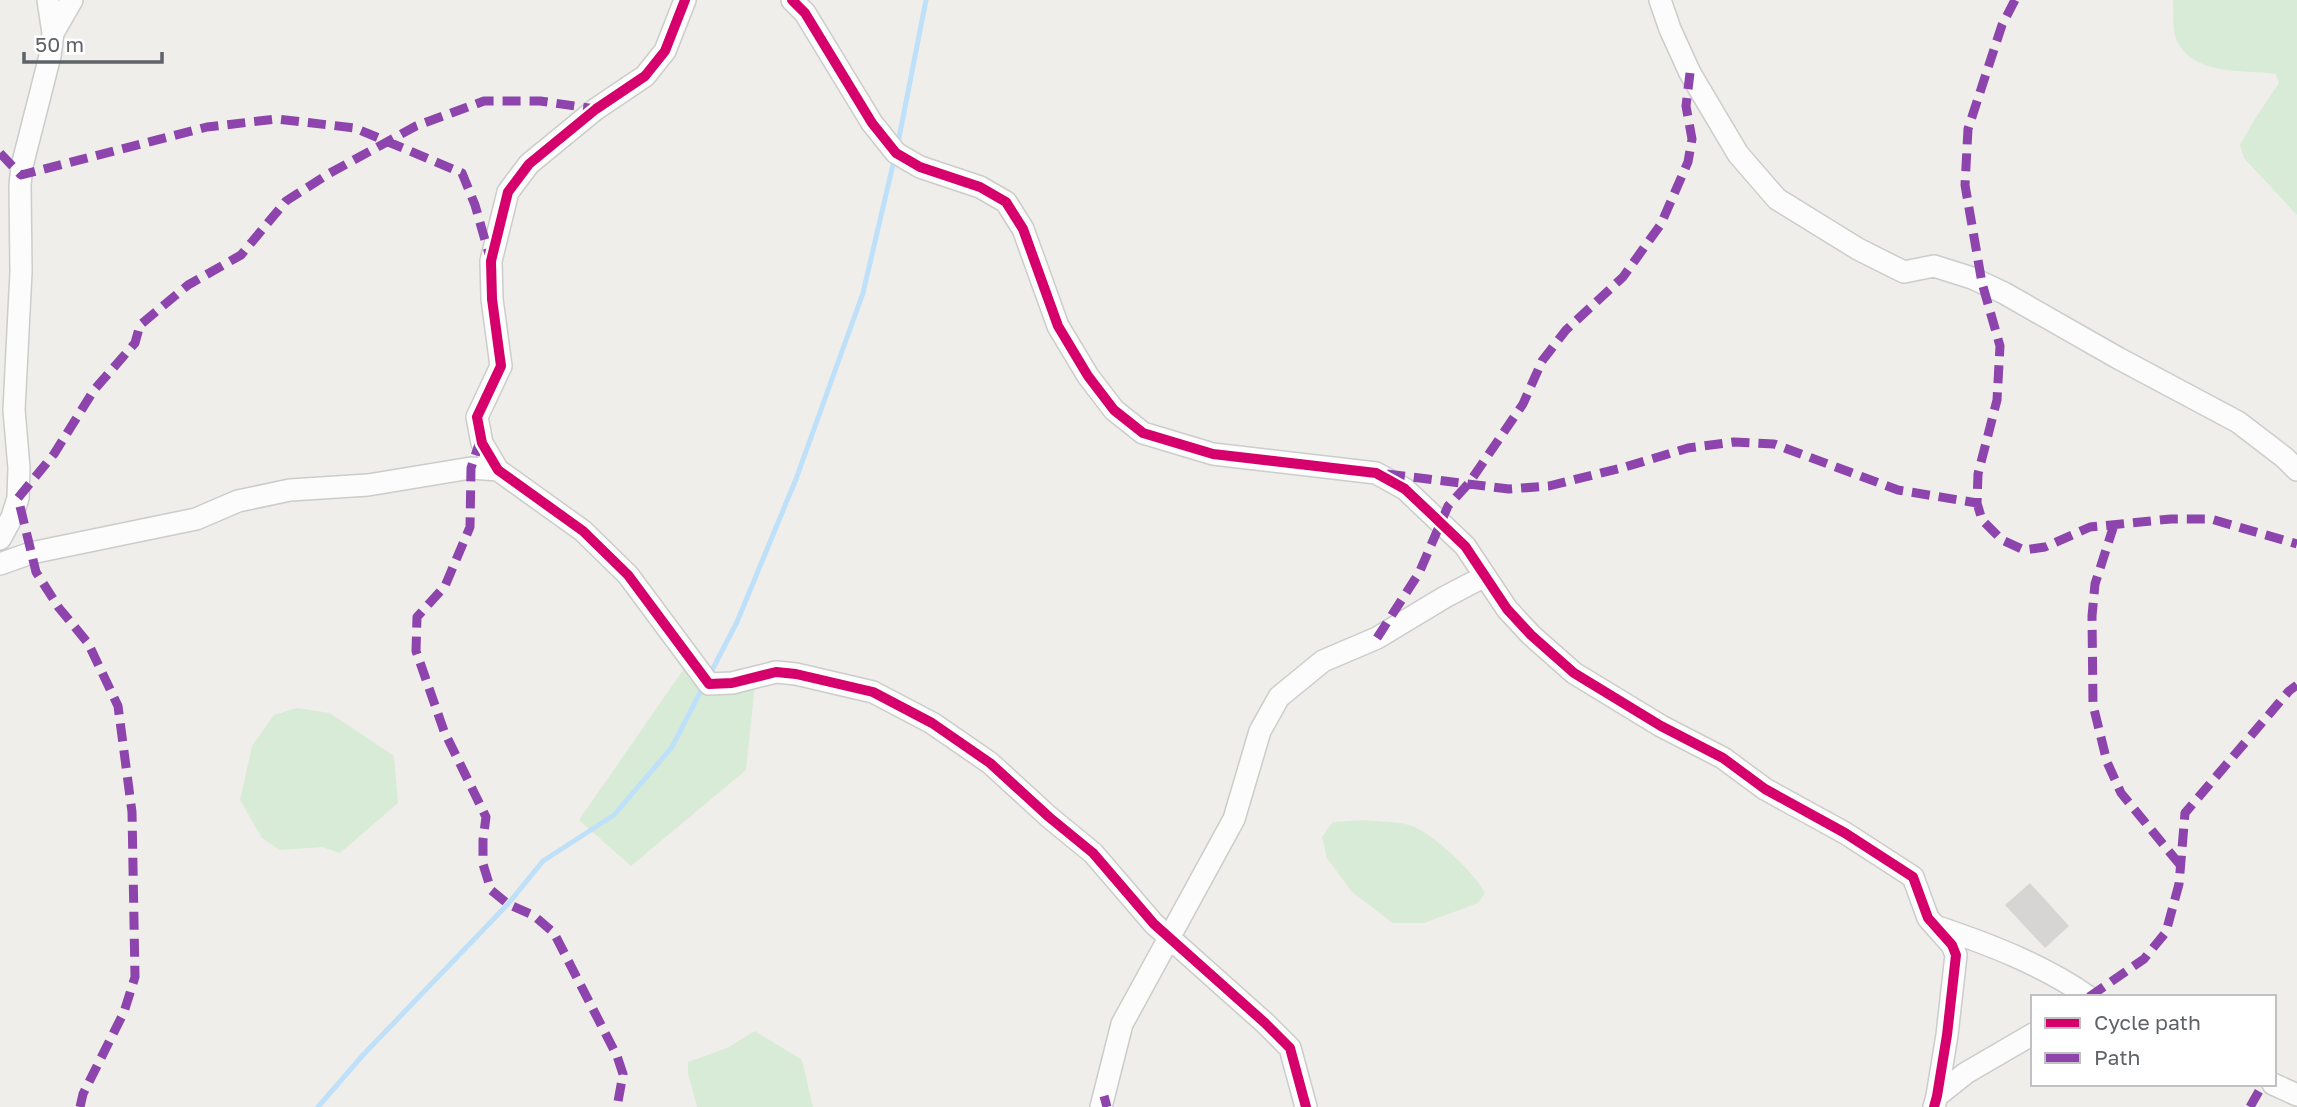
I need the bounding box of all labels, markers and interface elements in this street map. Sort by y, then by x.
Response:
scale bar [24,21,163,65]
text: 50 m [35,31,84,57]
legend [2031,995,2276,1086]
text: Cycle path [2094,1009,2201,1035]
text: Path [2094,1044,2141,1070]

